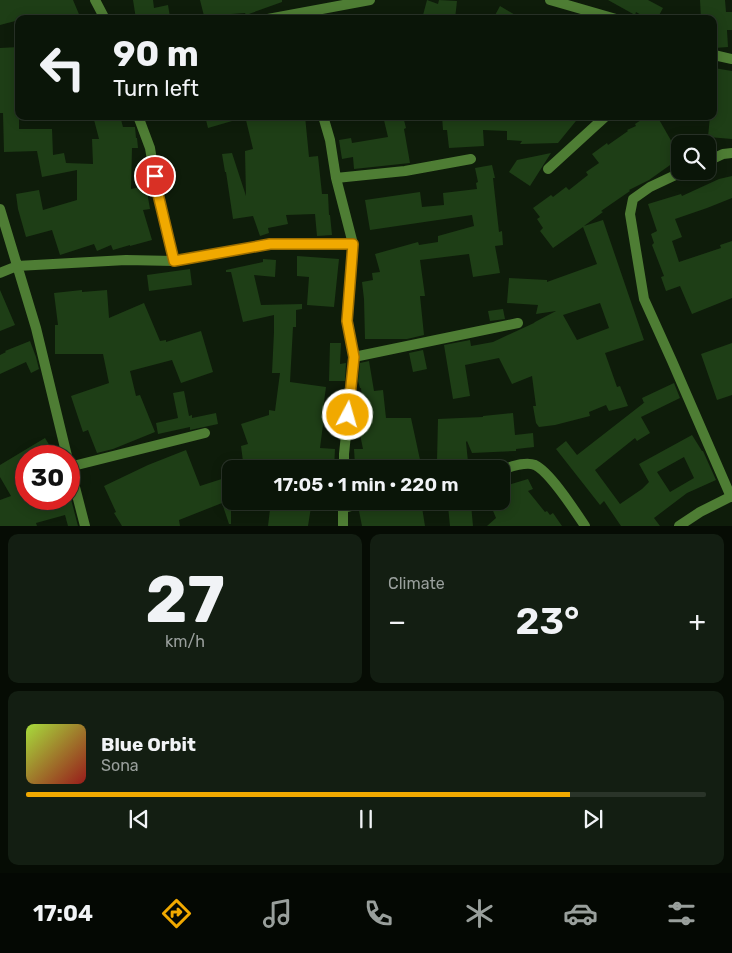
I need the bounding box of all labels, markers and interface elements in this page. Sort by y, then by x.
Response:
text: 90 m [113,33,199,75]
icon: left [30,35,95,100]
text: Turn left [113,75,199,102]
map controls [671,135,716,180]
button: search [671,135,716,180]
pin [134,155,176,197]
icon: arrive [141,162,169,190]
position arrow [321,388,373,440]
speed limit sign: 30 [15,445,80,510]
text: 17:05 · 1 min · 220 m [273,473,459,496]
text: 27 [145,561,225,638]
text: Climate [388,574,445,593]
text: 23° [515,598,579,644]
text: − [388,605,406,638]
text: + [689,605,706,638]
text: km/h [165,632,205,651]
text: Blue Orbit [101,733,196,756]
text: Sona [101,756,139,775]
icon: previous [125,805,153,833]
icon: pause [352,805,380,833]
icon: next [579,805,607,833]
icon: directions [159,896,194,931]
icon: music [260,896,295,931]
icon: phone [361,896,396,931]
icon: climate [462,896,497,931]
icon: car [563,896,598,931]
icon: filters [664,896,699,931]
text: 17:04 [33,900,93,927]

